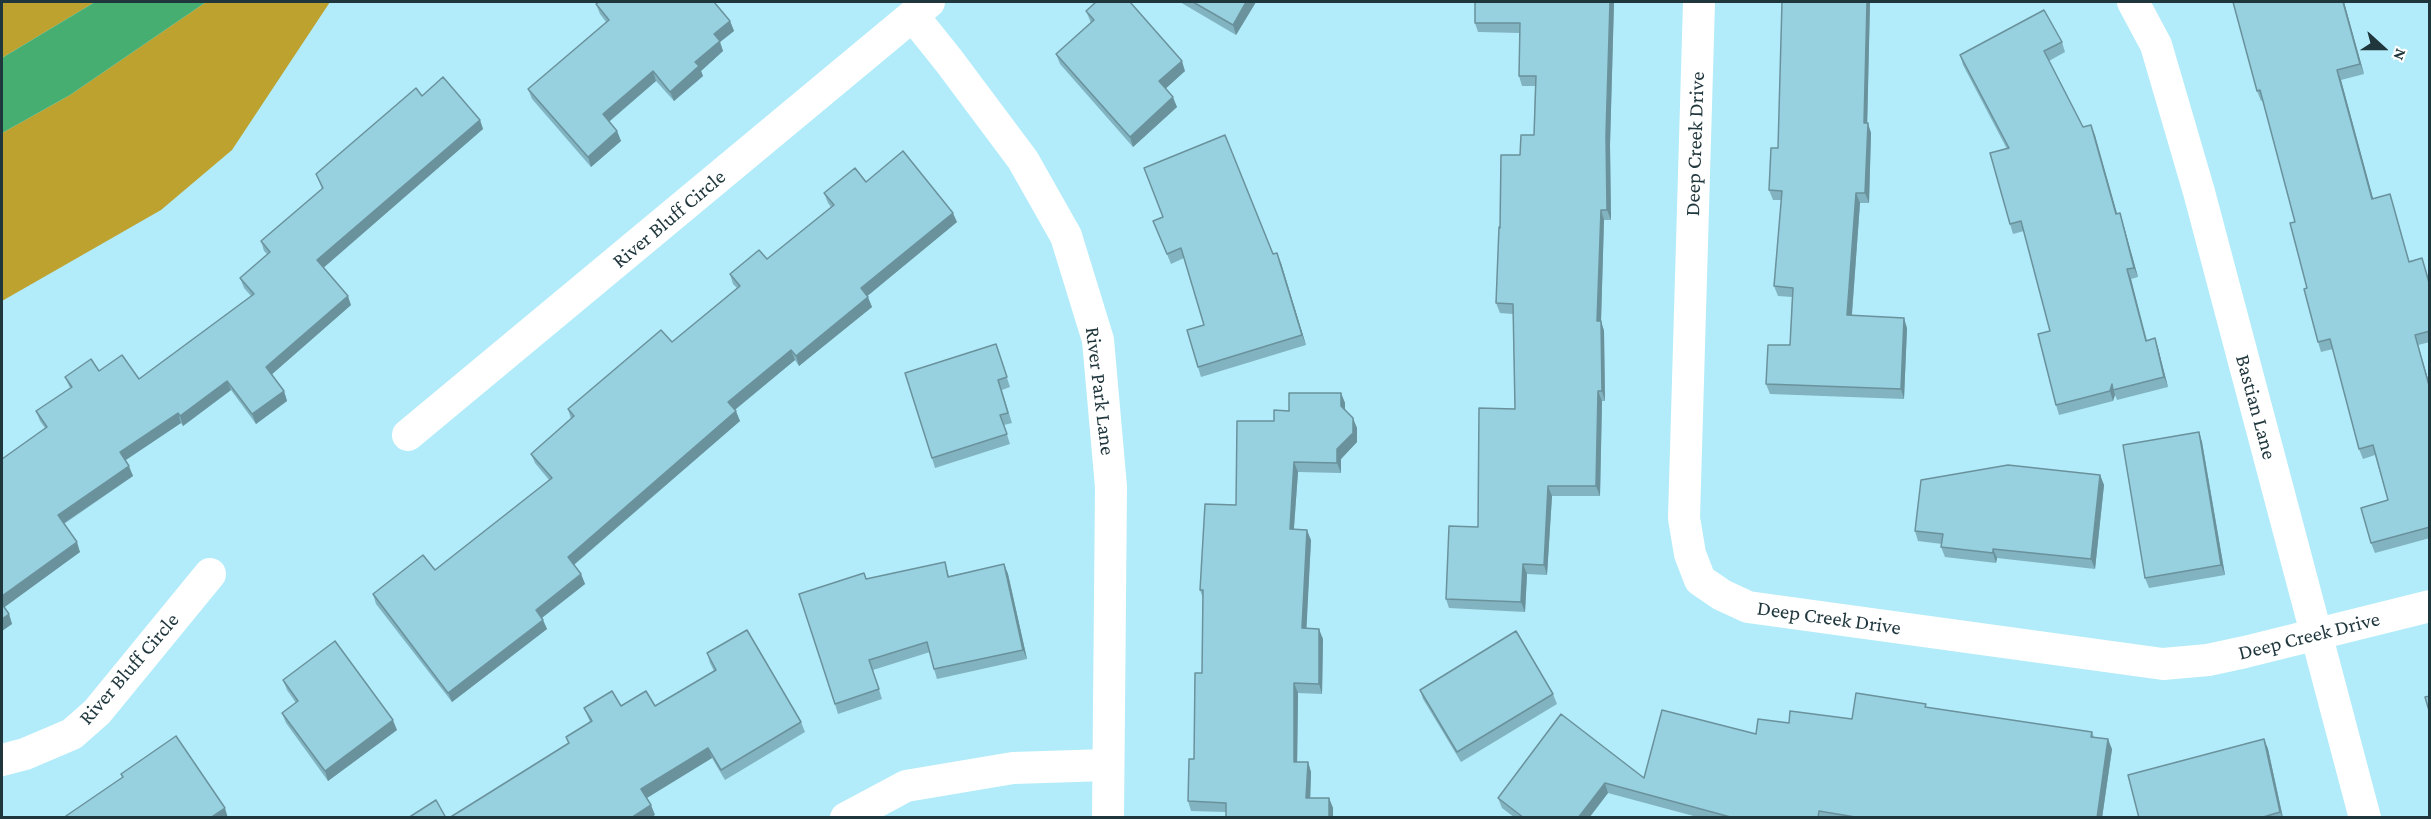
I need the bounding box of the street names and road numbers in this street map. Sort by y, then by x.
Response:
street label: Deep Creek Drive [1680,71,1710,217]
street label: River Bluff Circle [607,164,731,274]
street label: River Park Lane [1080,325,1120,457]
street label: Bastian Lane [2230,352,2282,462]
street label: Deep Creek Drive [1756,595,1902,641]
street label: Deep Creek Drive [2236,606,2382,666]
street label: River Bluff Circle [74,608,184,730]

